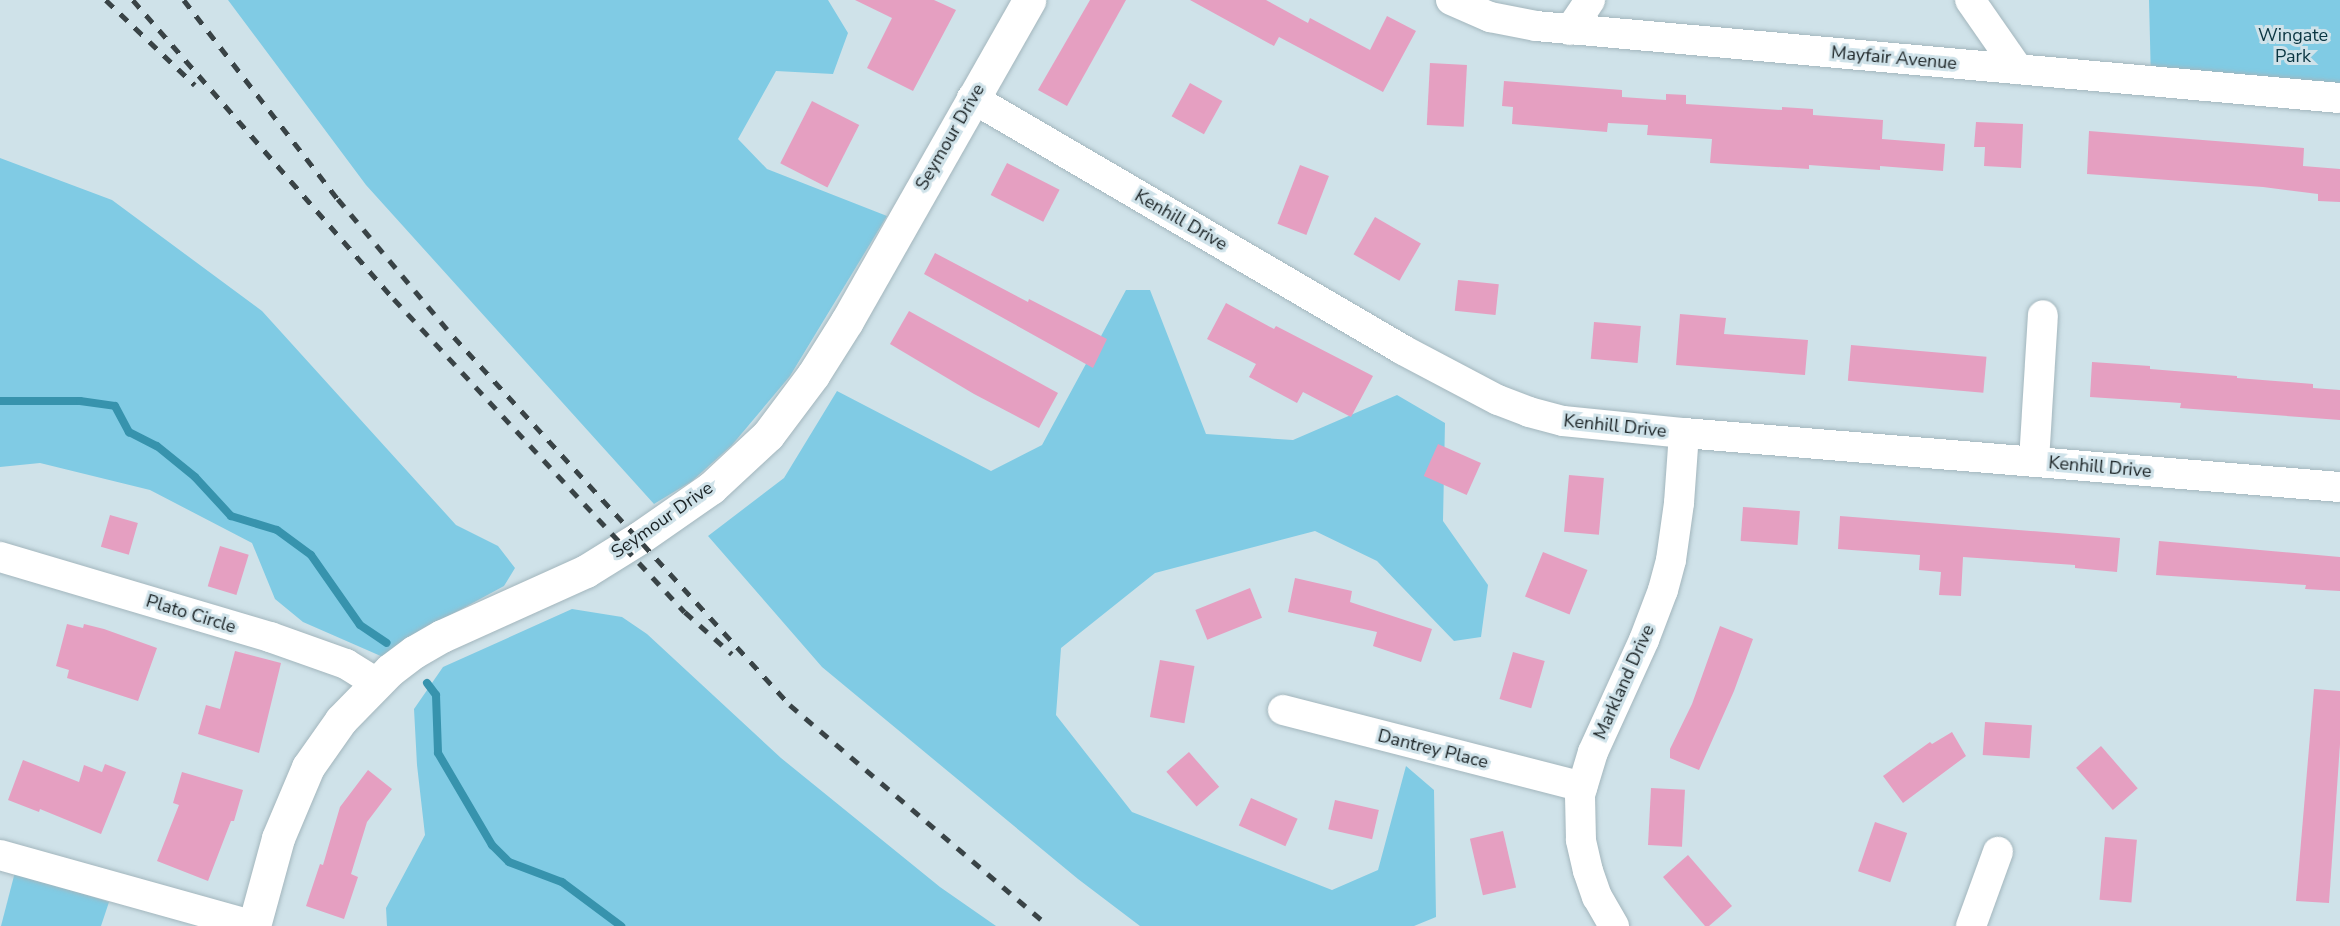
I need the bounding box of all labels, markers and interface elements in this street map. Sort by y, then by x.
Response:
park label: Wingate Park [2258,25,2328,68]
street label: Mayfair Avenue [1830,42,1958,74]
street label: Seymour Drive [911,80,989,194]
street label: Kenhill Drive [1131,185,1231,255]
street label: Kenhill Drive [1563,410,1667,442]
street label: Kenhill Drive [2048,452,2152,482]
street label: Seymour Drive [607,477,717,563]
street label: Plato Circle [143,590,239,638]
street label: Markland Drive [1589,621,1659,743]
street label: Dantrey Place [1376,725,1490,773]

